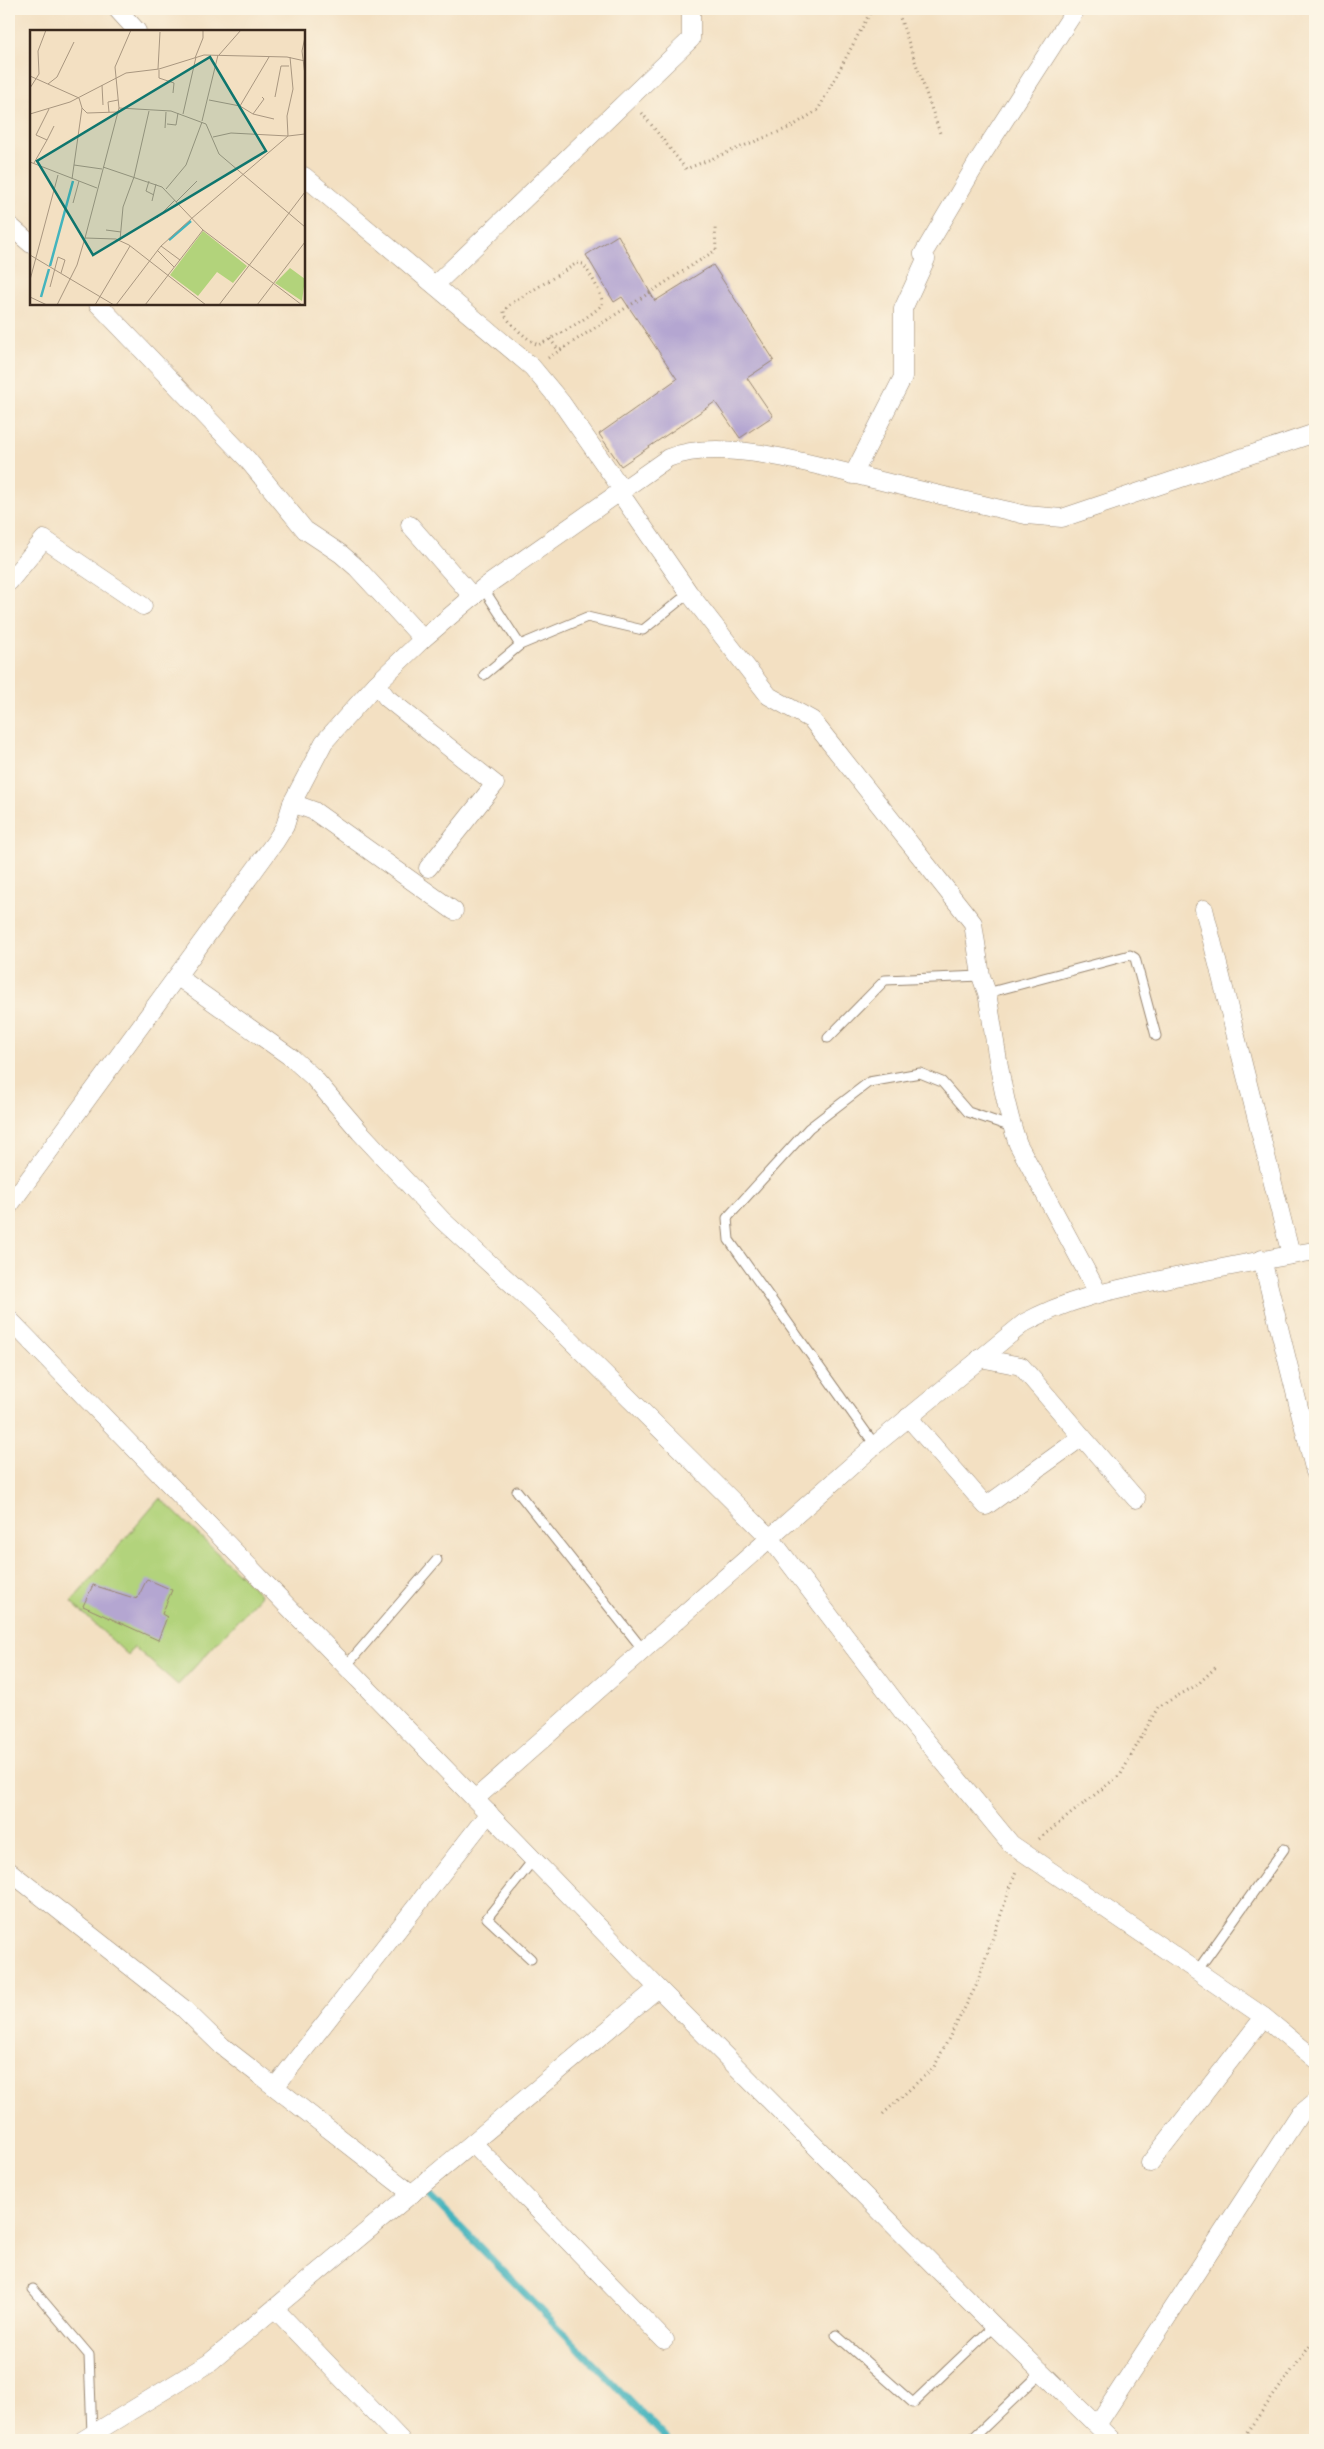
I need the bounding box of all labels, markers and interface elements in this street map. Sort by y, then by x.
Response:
inset map [30,30,305,305]

